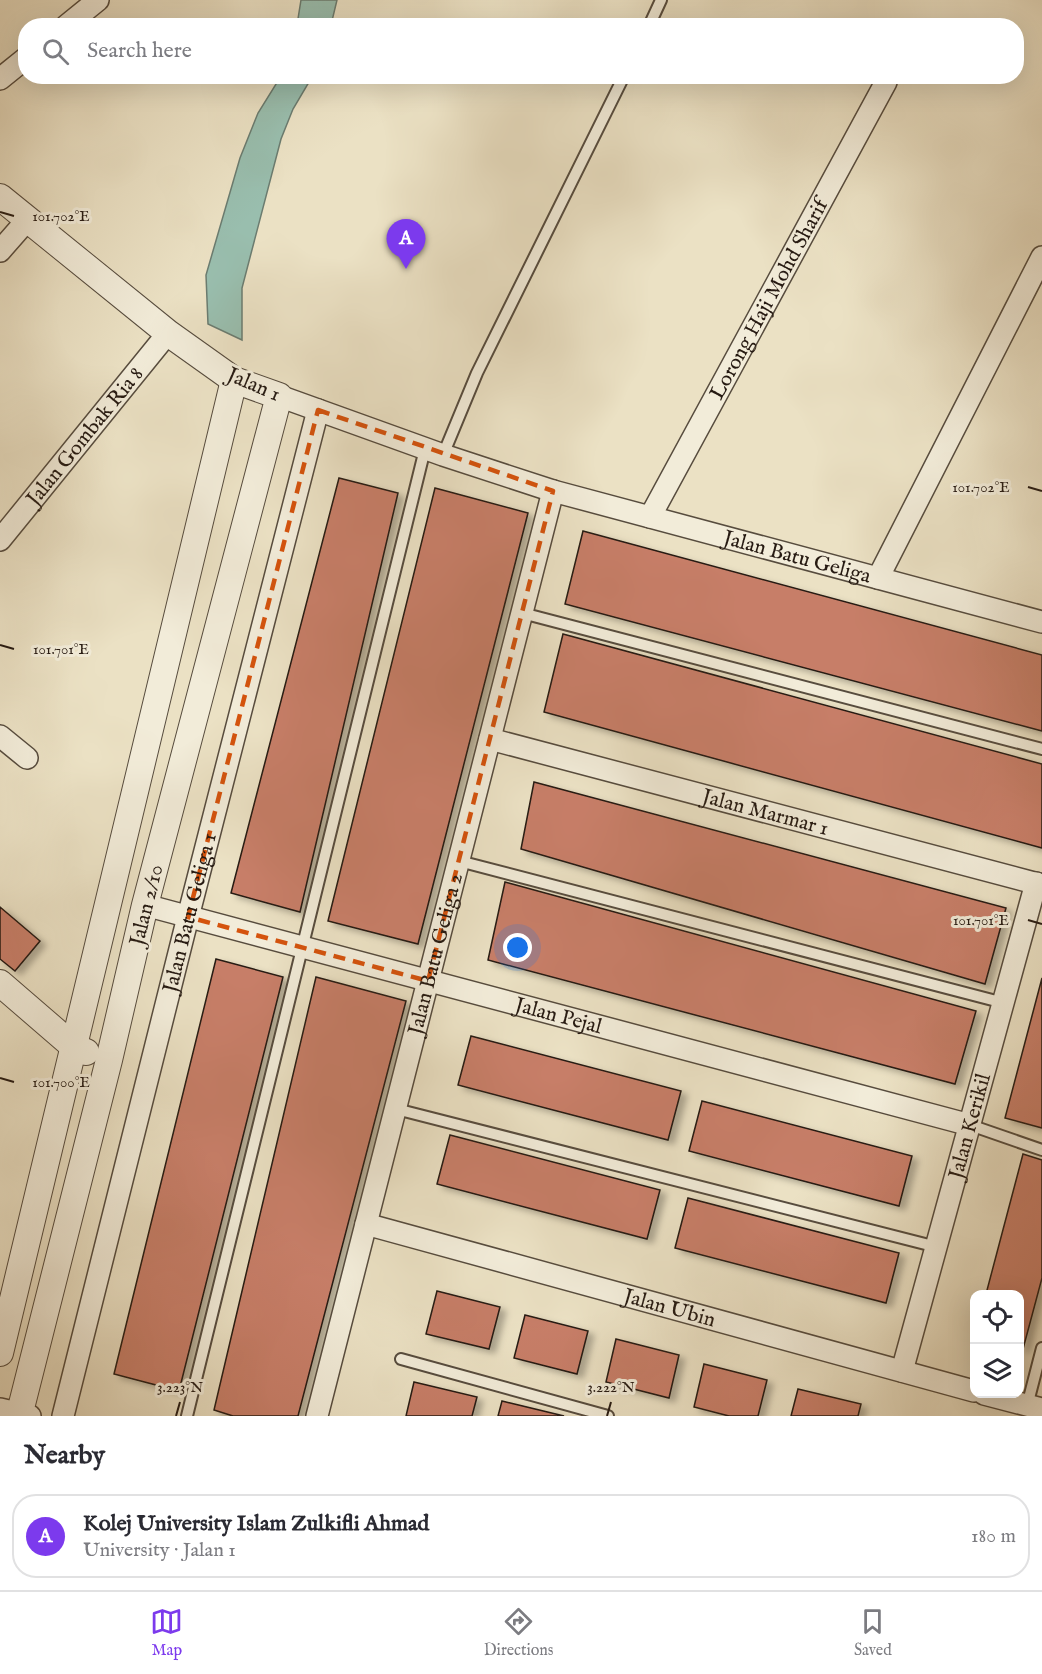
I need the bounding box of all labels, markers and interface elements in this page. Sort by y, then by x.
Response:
search box [18,18,1024,84]
icon: search [39,35,72,68]
text: Search here [87,37,192,65]
street label: Lorong Haji Mohd Sharif [704,192,837,405]
text: 101.702°E [32,207,90,226]
pin: A [386,220,426,269]
street label: Jalan 1 [221,361,284,409]
street label: Jalan Gombak Ria 8 [20,362,150,514]
text: 101.702°E [952,478,1010,497]
street label: Jalan Batu Geliga [718,525,875,591]
text: 101.701°E [33,640,89,659]
street label: Jalan Marmar 1 [697,783,831,843]
street label: Jalan Batu Geliga 1 [157,830,224,998]
street label: Jalan 2/10 [124,862,171,951]
street label: Jalan Batu Geliga 2 [402,870,470,1040]
text: 101.701°E [953,911,1009,930]
your location [503,933,532,962]
street label: Jalan Pejal [510,992,605,1041]
street label: Jalan Kerikil [943,1070,998,1184]
text: 101.700°E [32,1073,90,1092]
street label: Jalan Ubin [618,1283,718,1334]
map controls [970,1290,1024,1398]
button: locate [970,1290,1024,1344]
button: layers [970,1344,1024,1398]
text: 3.223°N [157,1378,203,1397]
text: 3.222°N [587,1378,635,1397]
text: Nearby [24,1439,105,1472]
text: Kolej University Islam Zulkifli Ahmad [83,1510,429,1538]
text: A [39,1524,52,1549]
text: 180 m [971,1524,1016,1549]
text: University · Jalan 1 [83,1538,236,1563]
tab: Map [150,1605,183,1661]
tab: Directions [484,1605,553,1661]
tab: Saved [854,1605,892,1661]

